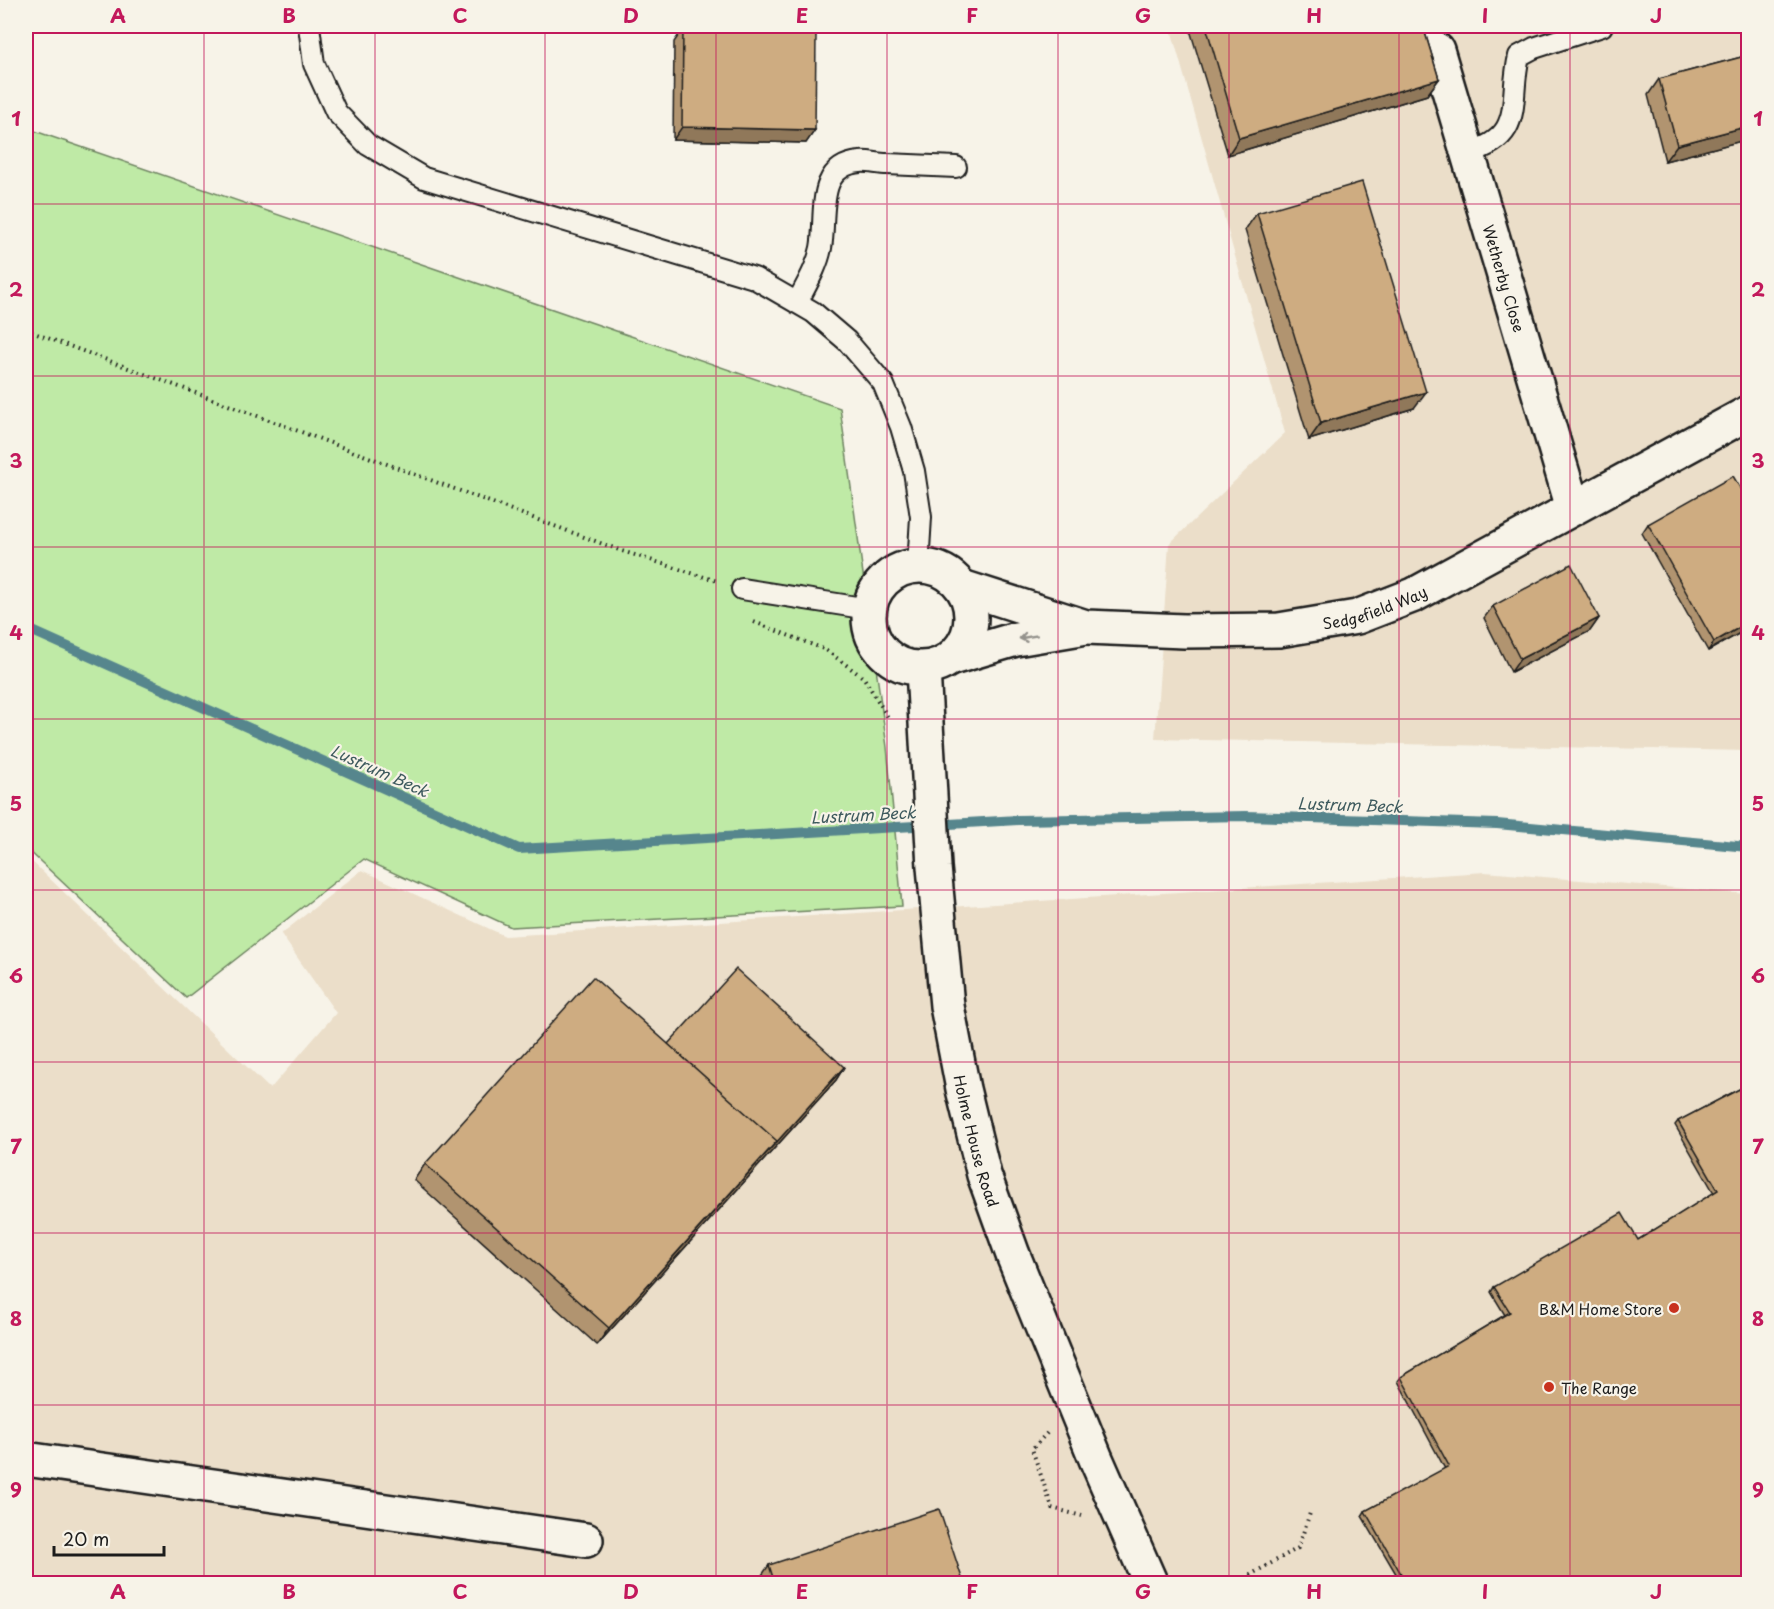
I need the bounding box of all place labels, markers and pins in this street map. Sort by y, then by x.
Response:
place label: B&M Home Store [1539,1297,1662,1320]
marker: B&M Home Store [1667,1301,1681,1315]
place label: The Range [1561,1376,1637,1399]
marker: The Range [1542,1380,1556,1394]

